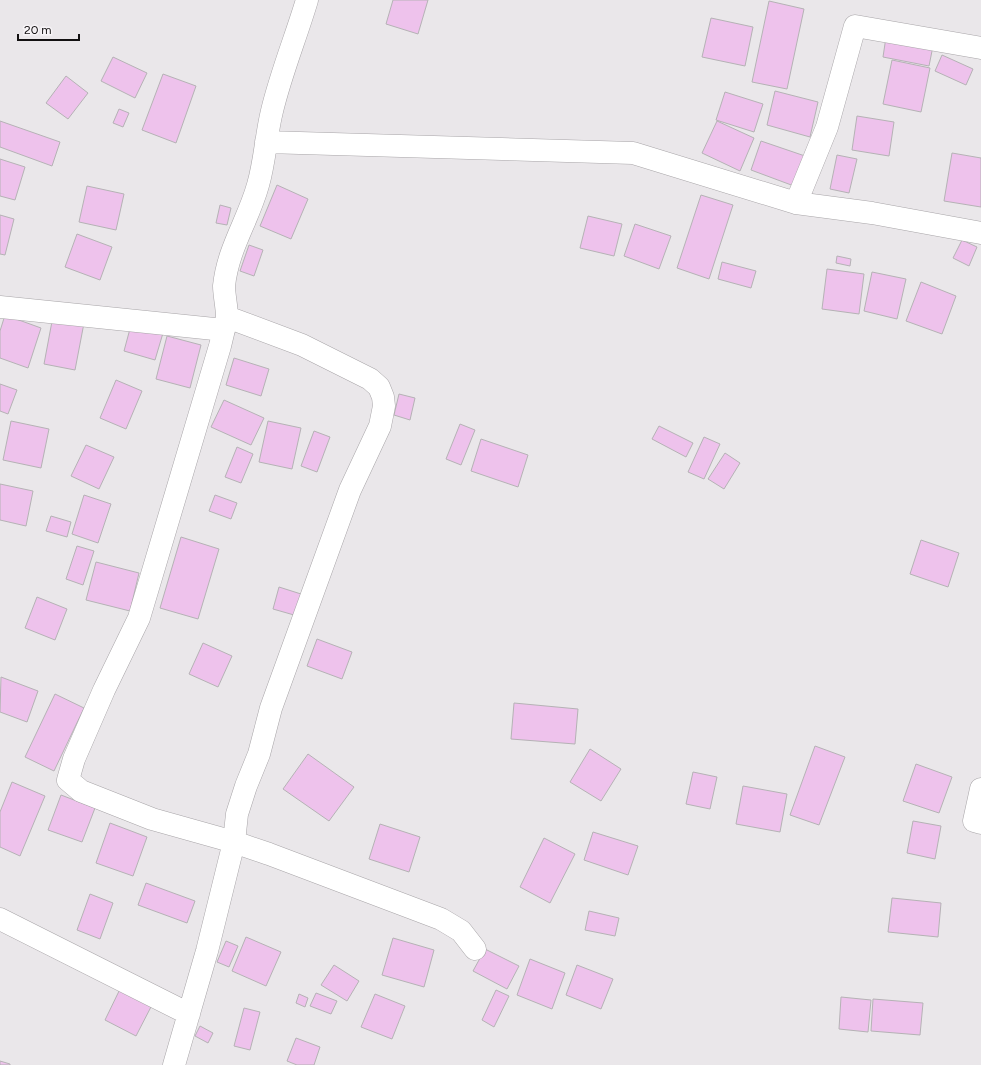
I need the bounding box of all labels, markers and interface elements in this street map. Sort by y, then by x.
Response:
scale bar [18,16,79,42]
text: 20 m [24,23,52,37]

